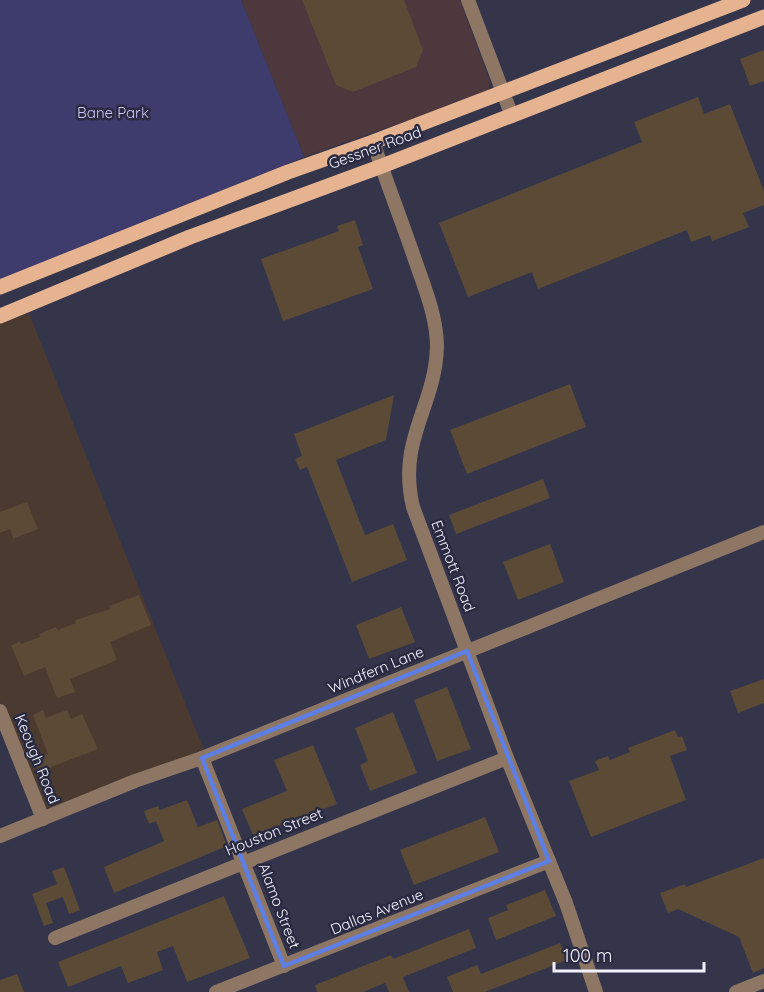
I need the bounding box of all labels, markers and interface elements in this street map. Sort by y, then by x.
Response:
park label: Bane Park [77,103,149,122]
street label: Gessner Road [326,122,424,173]
street label: Emmott Road [427,517,480,614]
street label: Windfern Lane [325,642,426,697]
street label: Keough Road [11,711,64,806]
street label: Houston Street [222,803,325,860]
street label: Alamo Street [254,860,304,951]
street label: Dallas Avenue [328,884,426,939]
scale bar [554,935,704,973]
text: 100 m [563,944,612,967]

